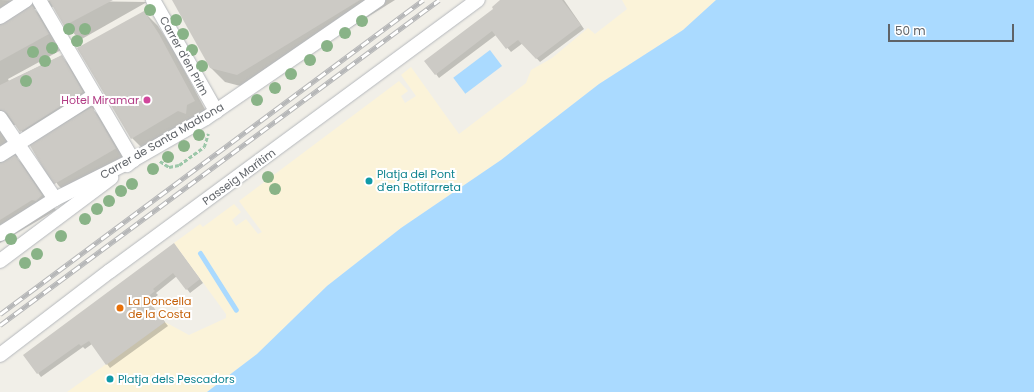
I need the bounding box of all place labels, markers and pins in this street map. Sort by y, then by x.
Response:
place label: Hotel Miramar [61,93,139,107]
marker: Hotel Miramar [142,95,152,105]
place label: Platja del Pont d'en Botifarreta [377,168,461,194]
marker: Platja del Pont d'en Botifarreta [364,176,374,186]
place label: La Doncella de la Costa [128,295,191,321]
marker: La Doncella de la Costa [115,303,125,313]
place label: Platja dels Pescadors [118,372,235,386]
marker: Platja dels Pescadors [105,374,115,384]

